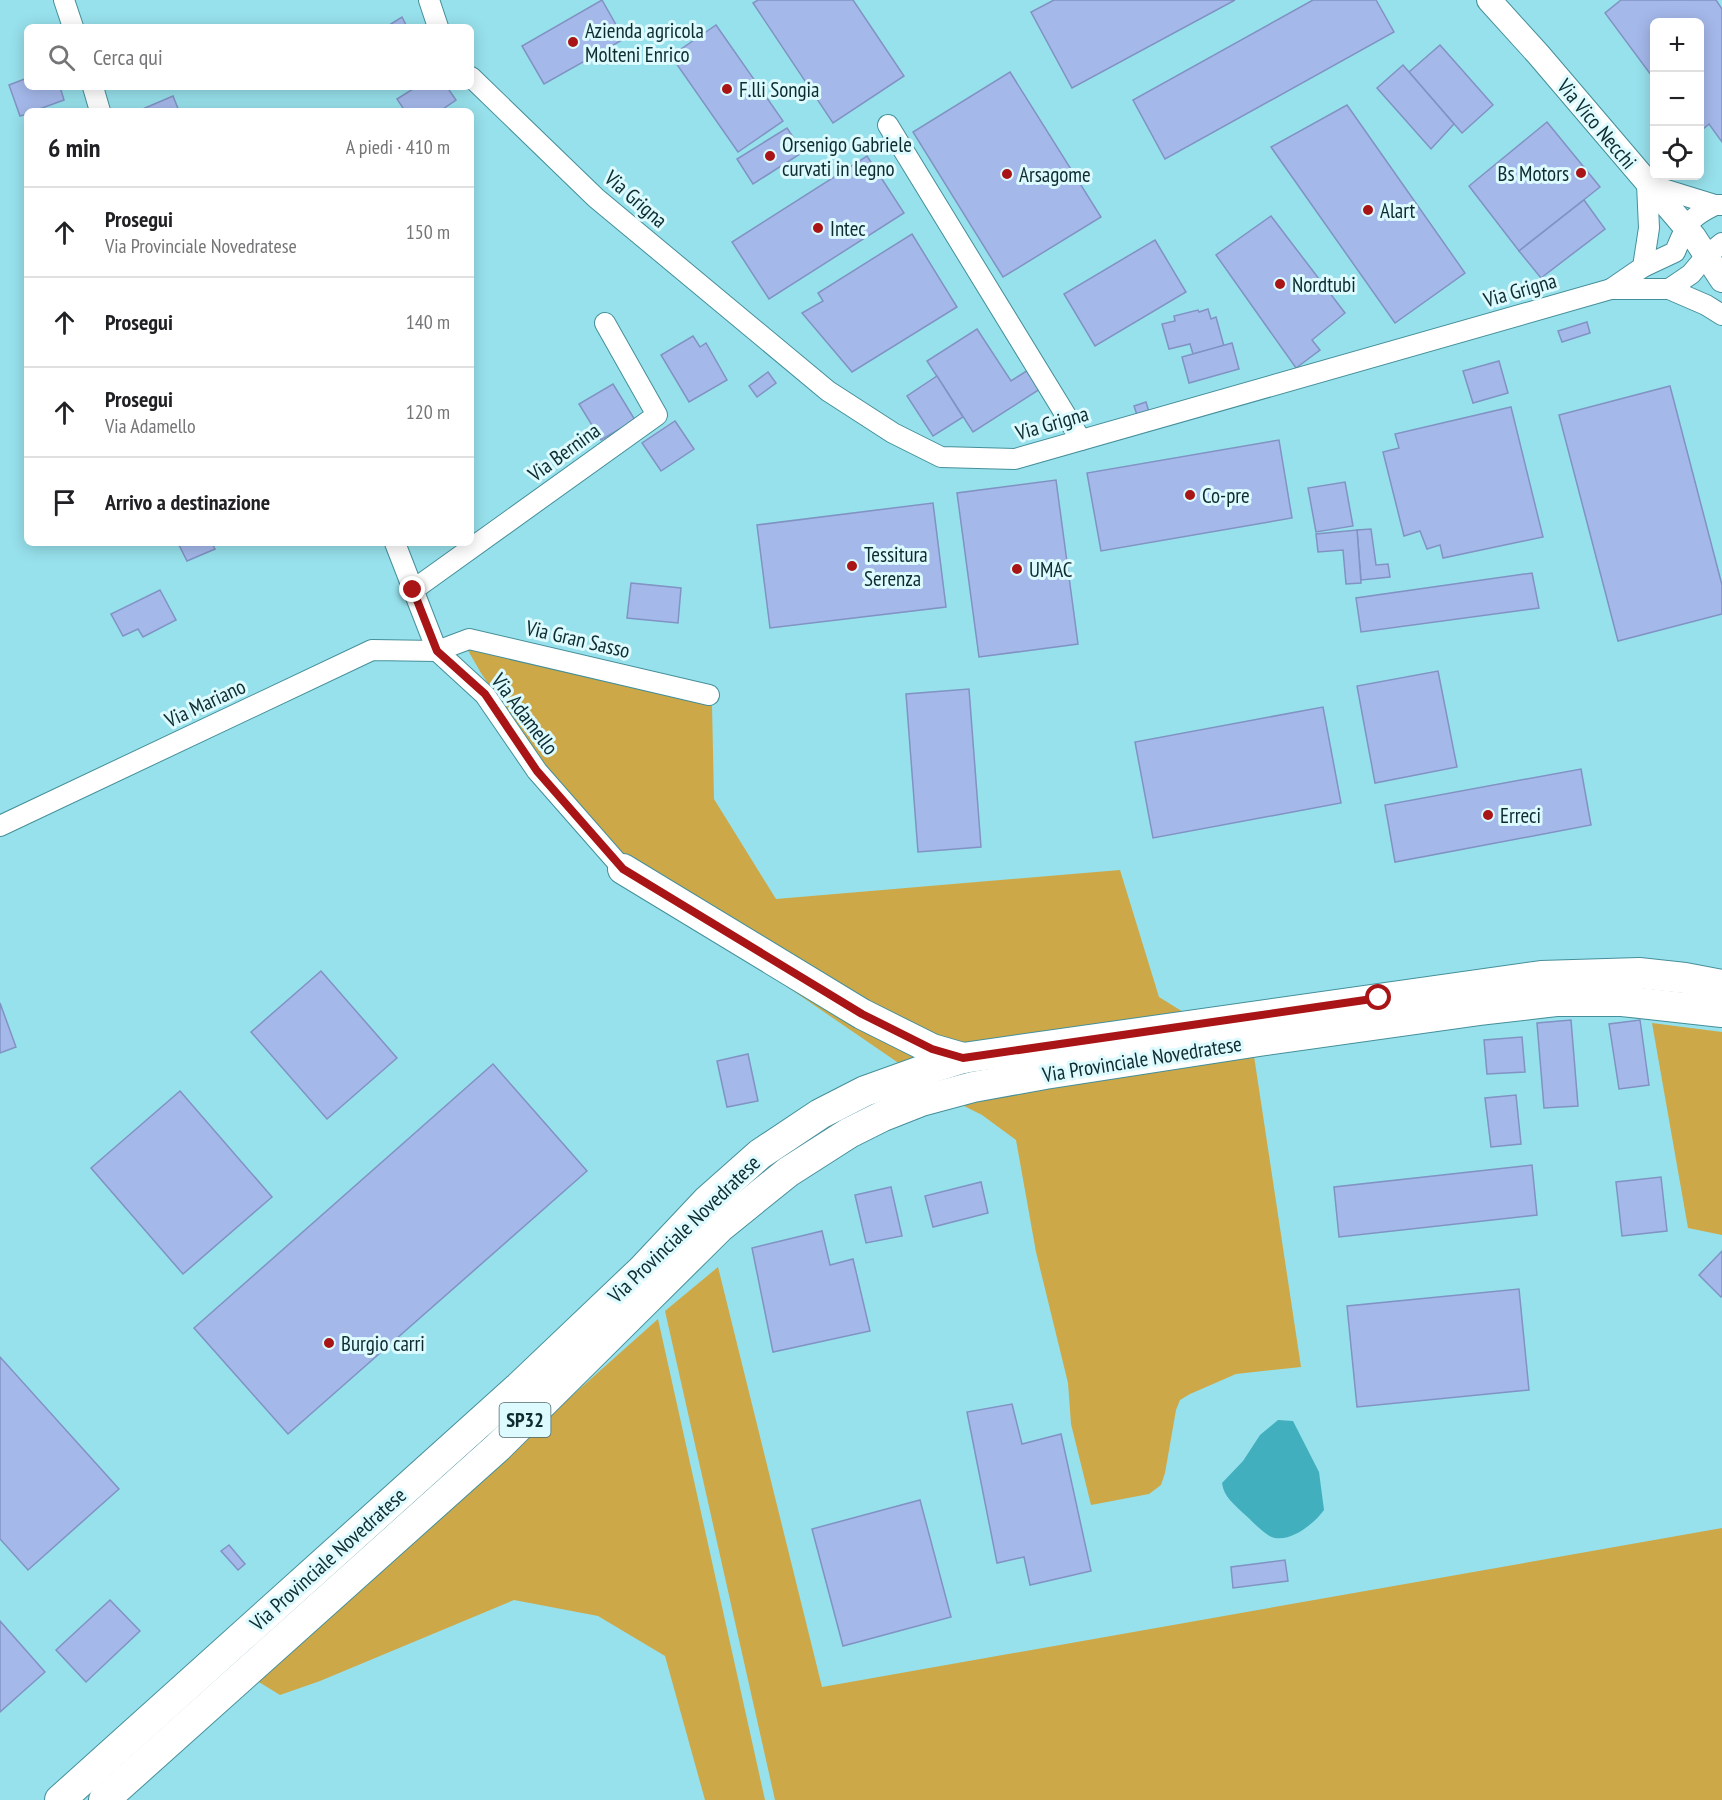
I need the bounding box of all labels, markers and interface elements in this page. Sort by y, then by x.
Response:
place label: Azienda agricola Molteni Enrico [585,17,704,68]
map controls [1650,18,1704,180]
button: + [1650,18,1704,72]
search box [24,24,474,90]
marker: Azienda agricola Molteni Enrico [566,35,580,49]
icon: search [45,41,78,74]
text: Cerca qui [93,43,163,71]
button: − [1650,72,1704,126]
street label: Via Vico Necchi [1551,73,1643,175]
place label: F.lli Songia [739,76,820,103]
marker: F.lli Songia [720,82,734,96]
button: locate [1650,126,1704,180]
text: 6 min [48,131,101,164]
place label: Orsenigo Gabriele curvati in legno [782,131,912,182]
text: A piedi · 410 m [346,134,450,160]
marker: Orsenigo Gabriele curvati in legno [763,149,777,163]
place label: Bs Motors [1498,160,1569,187]
place label: Arsagome [1019,161,1091,188]
street label: Via Grigna [598,164,673,234]
marker: Bs Motors [1574,166,1588,180]
marker: Arsagome [1000,167,1014,181]
place label: Alart [1380,197,1415,224]
marker: Alart [1361,203,1375,217]
text: Prosegui [105,205,173,233]
place label: Intec [830,215,866,242]
icon: ahead [48,216,81,249]
text: 150 m [406,219,450,245]
marker: Intec [811,221,825,235]
text: Via Provinciale Novedratese [105,233,297,259]
street label: Via Grigna [1480,267,1560,314]
place label: Nordtubi [1292,271,1356,298]
marker: Nordtubi [1273,277,1287,291]
icon: ahead [48,306,81,339]
text: Prosegui [105,308,173,336]
text: 140 m [406,309,450,335]
text: Prosegui [105,385,173,413]
icon: ahead [48,396,81,429]
text: 120 m [406,399,450,425]
street label: Via Grigna [1012,400,1092,447]
text: Via Adamello [105,413,196,439]
street label: Via Bernina [522,417,605,488]
place label: Co-pre [1202,482,1250,509]
icon: arrive [48,486,81,519]
text: Arrivo a destinazione [105,488,270,516]
marker: Co-pre [1183,488,1197,502]
place label: Tessitura Serenza [864,541,928,592]
place label: UMAC [1029,556,1073,583]
marker: Tessitura Serenza [845,559,859,573]
marker: UMAC [1010,562,1024,576]
route end [399,576,425,602]
street label: Via Gran Sasso [522,614,633,664]
street label: Via Adamello [485,667,564,760]
street label: Via Mariano [159,673,250,734]
place label: Erreci [1500,802,1541,829]
marker: Erreci [1481,808,1495,822]
route start [1365,984,1391,1010]
street label: Via Provinciale Novedratese [1039,1030,1244,1088]
street label: Via Provinciale Novedratese [601,1149,766,1309]
place label: Burgio carri [341,1330,425,1357]
marker: Burgio carri [322,1336,336,1350]
road number: SP32 [500,1403,550,1437]
street label: Via Provinciale Novedratese [243,1482,412,1637]

